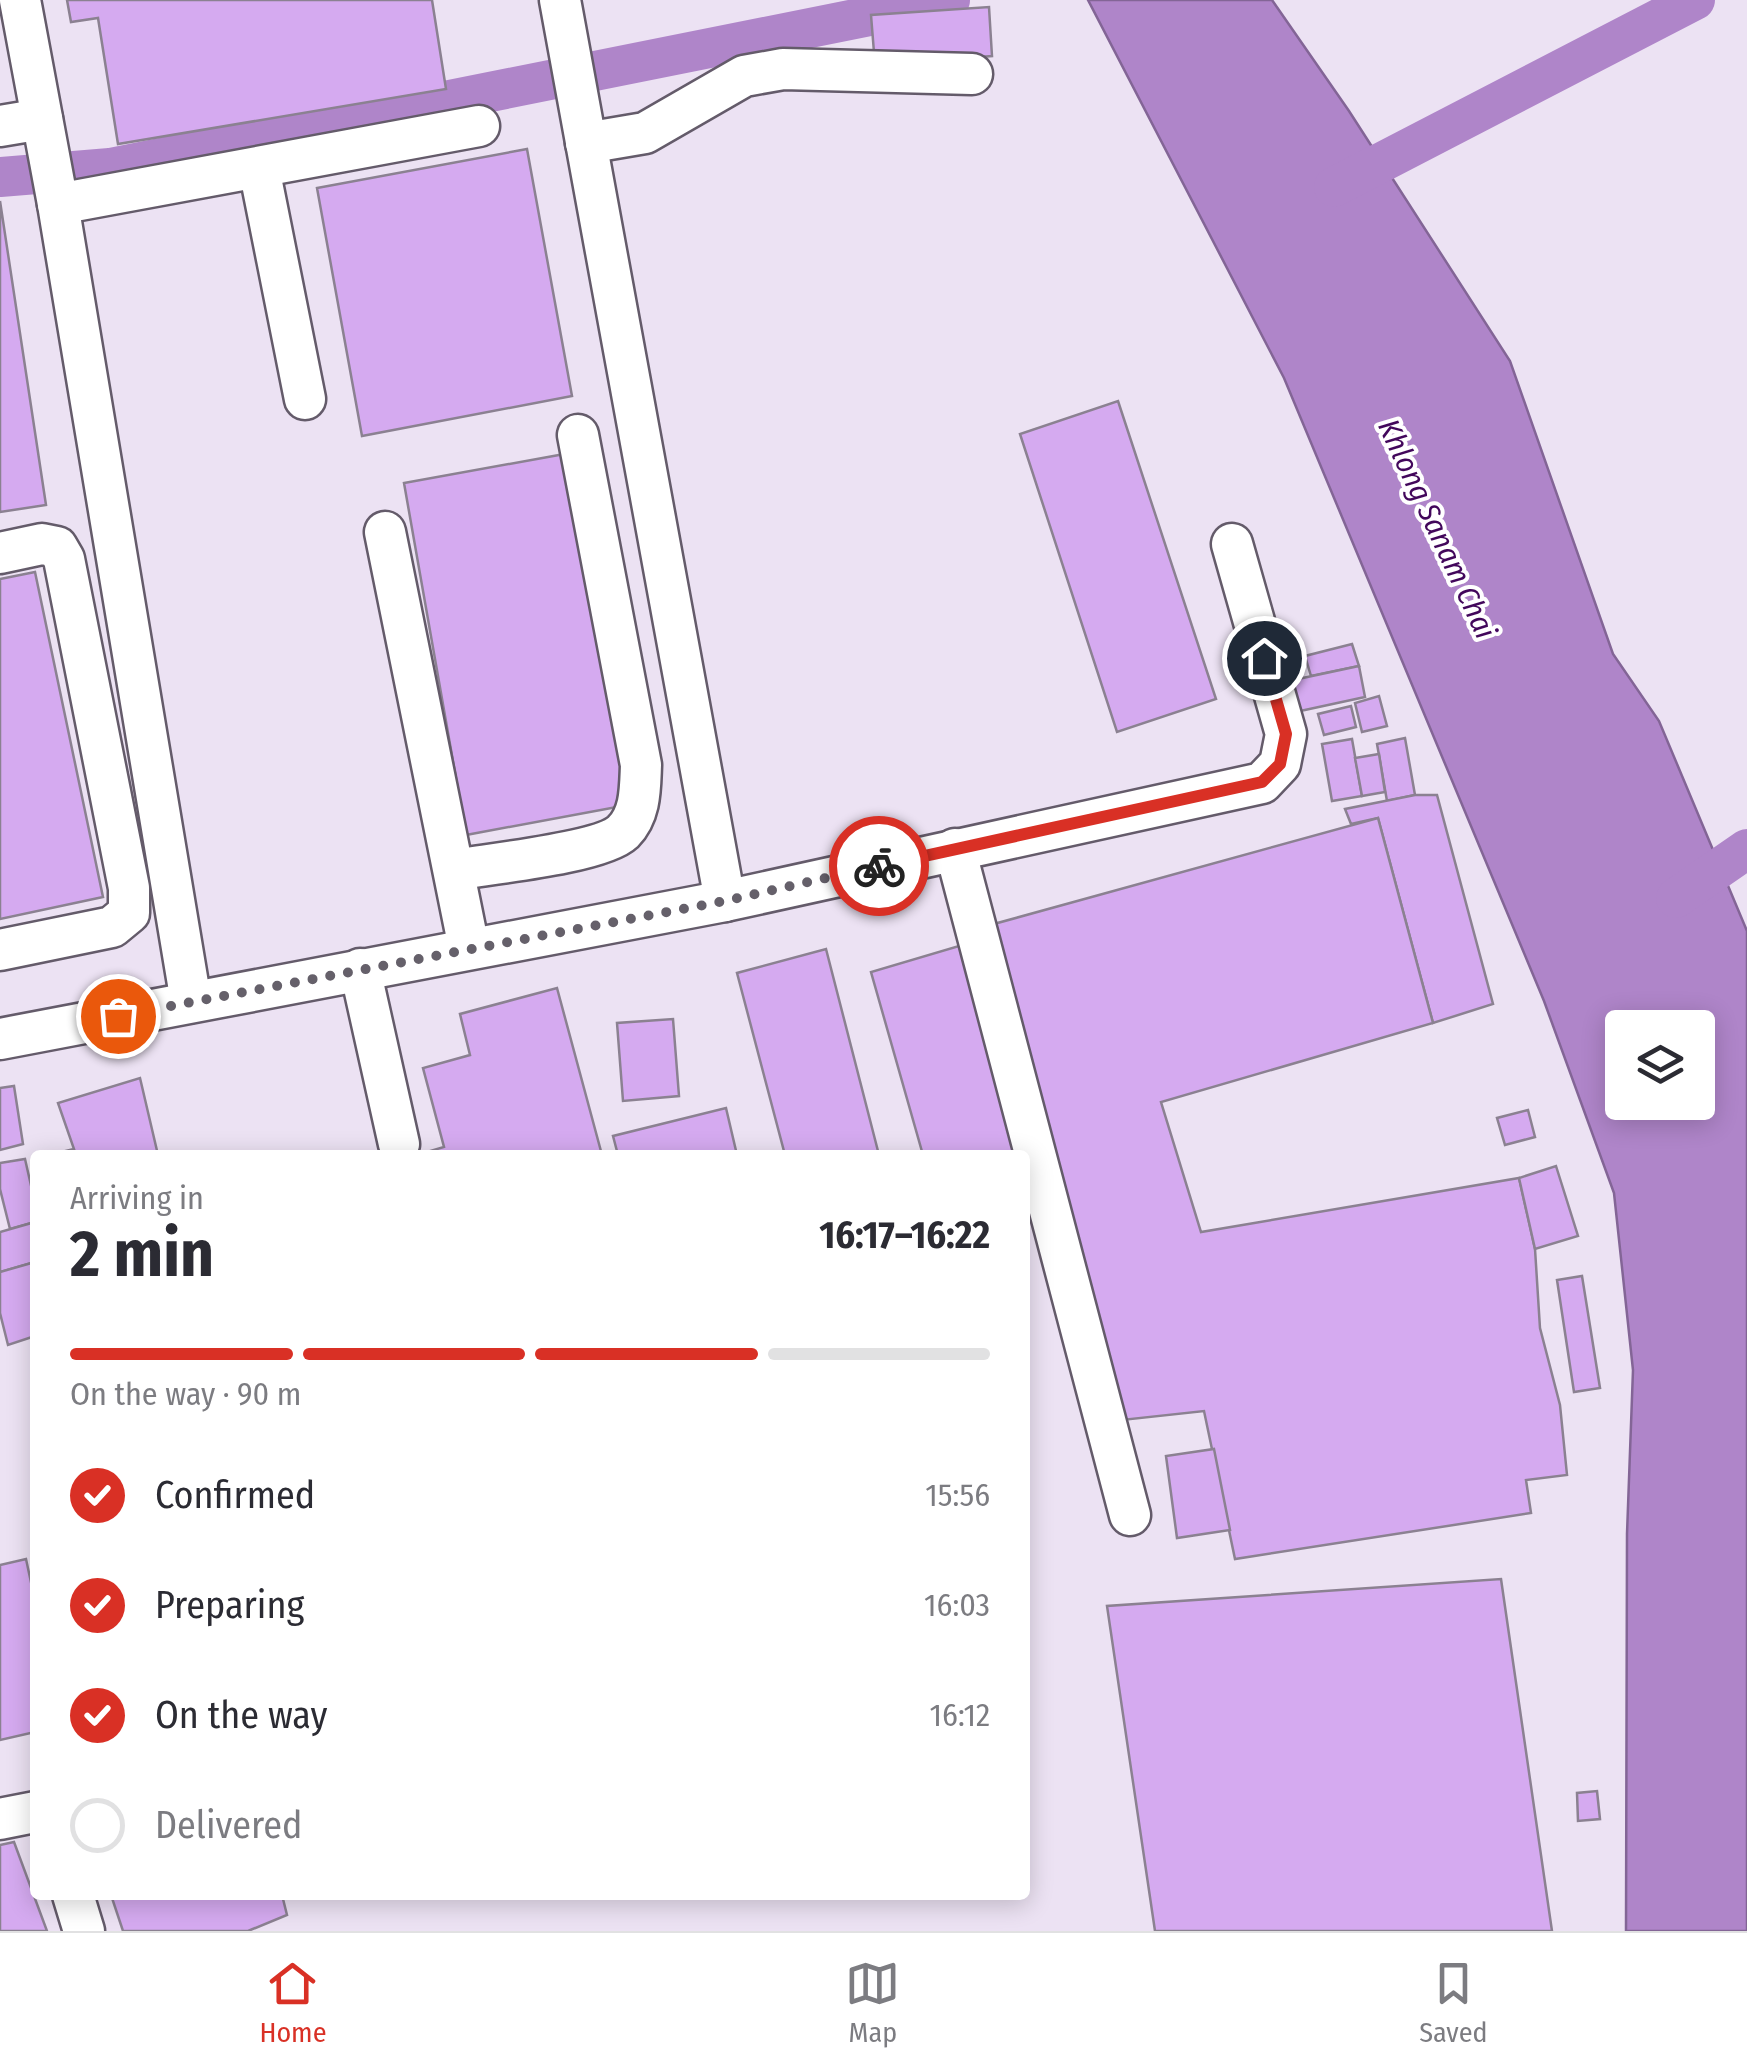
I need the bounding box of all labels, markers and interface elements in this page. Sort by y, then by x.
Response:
water label: Khlong Sanam Chai [1370,413,1504,645]
pin [1222,616,1307,701]
icon: home [1237,631,1292,686]
courier [829,816,929,916]
icon: bike [852,839,907,894]
pin [76,974,161,1059]
icon: bag [91,989,146,1044]
map controls [1605,1010,1715,1120]
button: layers [1605,1010,1715,1120]
text: Arriving in [70,1179,204,1217]
text: 16:17–16:22 [819,1212,990,1258]
text: 2 min [70,1215,214,1293]
text: On the way · 90 m [70,1375,301,1413]
icon: check [70,1468,125,1523]
text: Confirmed [155,1472,315,1518]
text: 15:56 [925,1476,990,1514]
icon: check [70,1578,125,1633]
text: Preparing [155,1582,304,1628]
text: 16:03 [924,1586,990,1624]
icon: check [70,1688,125,1743]
text: On the way [155,1692,327,1738]
text: 16:12 [930,1696,990,1734]
text: Delivered [155,1802,302,1848]
tab: Home [259,1956,326,2049]
tab: Map [845,1956,900,2049]
tab: Saved [1419,1956,1488,2049]

